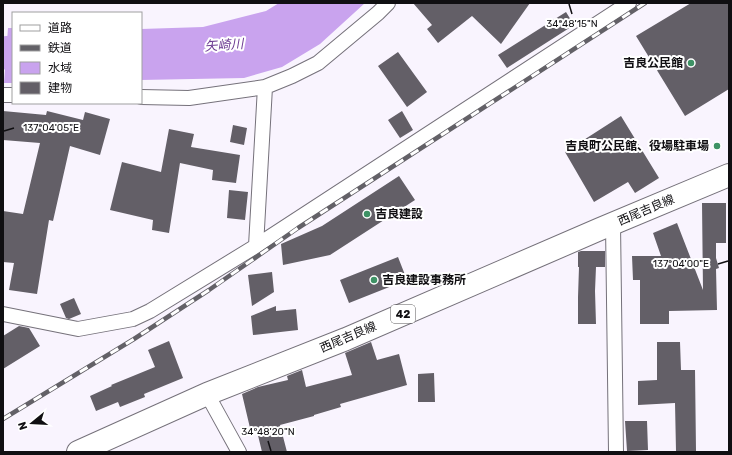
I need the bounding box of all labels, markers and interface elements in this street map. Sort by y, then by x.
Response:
legend [12,12,142,104]
text: 34°48'15"N [546,18,598,30]
text: 道路 [48,21,72,35]
water label: 矢崎川 [204,36,246,54]
text: 鉄道 [48,41,72,55]
place label: 吉良公民館 [623,56,683,70]
marker: 吉良公民館 [686,58,696,68]
text: 水域 [48,61,72,75]
text: 建物 [48,81,72,95]
text: 137°04'05"E [23,122,79,134]
place label: 吉良町公民館、役場駐車場 [565,139,709,153]
marker: 吉良町公民館、役場駐車場 [712,141,722,151]
street label: 西尾吉良線 [616,192,676,228]
place label: 吉良建設 [375,207,423,221]
marker: 吉良建設 [362,209,372,219]
text: 137°04'00"E [653,258,709,270]
place label: 吉良建設事務所 [382,273,466,287]
marker: 吉良建設事務所 [369,275,379,285]
road number: 42 [391,305,415,323]
street label: 西尾吉良線 [318,319,378,355]
north arrow [12,403,52,443]
text: N [16,420,30,432]
text: 34°48'20"N [241,426,295,438]

